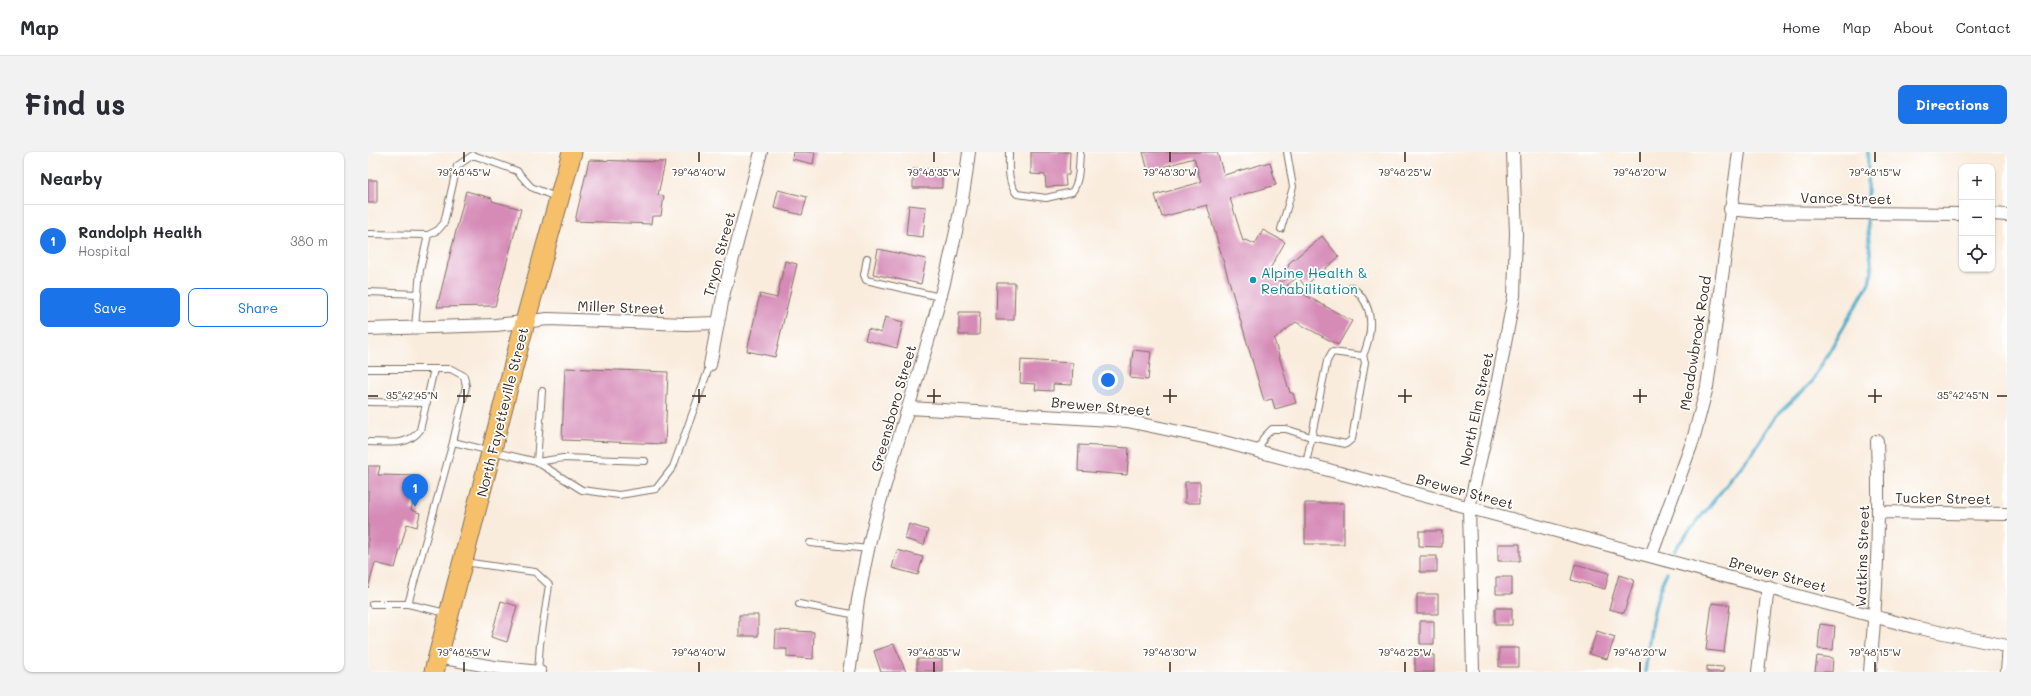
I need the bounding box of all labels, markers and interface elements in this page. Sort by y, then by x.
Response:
text: Map [20,15,59,40]
text: Home [1782,18,1820,37]
text: Map [1842,18,1871,37]
text: About [1893,18,1934,37]
text: Contact [1956,18,2011,37]
button: Directions [1898,85,2007,124]
text: Find us [24,86,125,122]
map controls [1959,164,1995,272]
button: + [1959,164,1995,200]
text: 79°48'45"W [437,165,491,179]
text: 79°48'40"W [672,165,726,179]
text: 79°48'35"W [907,165,961,179]
text: 79°48'30"W [1143,165,1197,179]
text: 79°48'25"W [1378,165,1432,179]
text: 79°48'20"W [1613,165,1667,179]
text: 79°48'15"W [1849,165,1901,179]
text: Nearby [40,167,102,189]
street label: Vance Street [1800,188,1892,208]
button: − [1959,200,1995,236]
street label: Tryon Street [699,209,739,299]
text: Randolph Health [78,222,202,242]
text: 1 [50,232,56,249]
text: 380 m [290,232,328,249]
button: locate [1959,236,1995,272]
text: Hospital [78,242,130,259]
place label: Alpine Health & Rehabilitation [1261,263,1368,298]
street label: Meadowbrook Road [1675,274,1715,412]
marker: Alpine Health & Rehabilitation [1248,275,1258,285]
button: Save [40,288,180,327]
button: Share [188,288,328,327]
street label: Miller Street [577,296,665,318]
street label: North Fayetteville Street [472,325,532,499]
street label: Greensboro Street [866,342,920,474]
street label: North Elm Street [1455,350,1497,468]
your location [1098,370,1118,390]
text: 35°42'45"N [386,388,438,402]
text: 35°42'45"N [1937,388,1989,402]
street label: Brewer Street [1050,392,1152,420]
street label: Brewer Street [1414,469,1516,513]
pin: 1 [402,474,428,507]
street label: Tucker Street [1895,488,1991,508]
street label: Watkins Street [1851,504,1873,608]
street label: Brewer Street [1727,552,1829,596]
text: 79°48'45"W [437,645,491,659]
text: 79°48'40"W [672,645,726,659]
text: 79°48'35"W [907,645,961,659]
text: 79°48'30"W [1143,645,1197,659]
text: 79°48'25"W [1378,645,1432,659]
text: 79°48'20"W [1613,645,1667,659]
text: 79°48'15"W [1849,645,1901,659]

